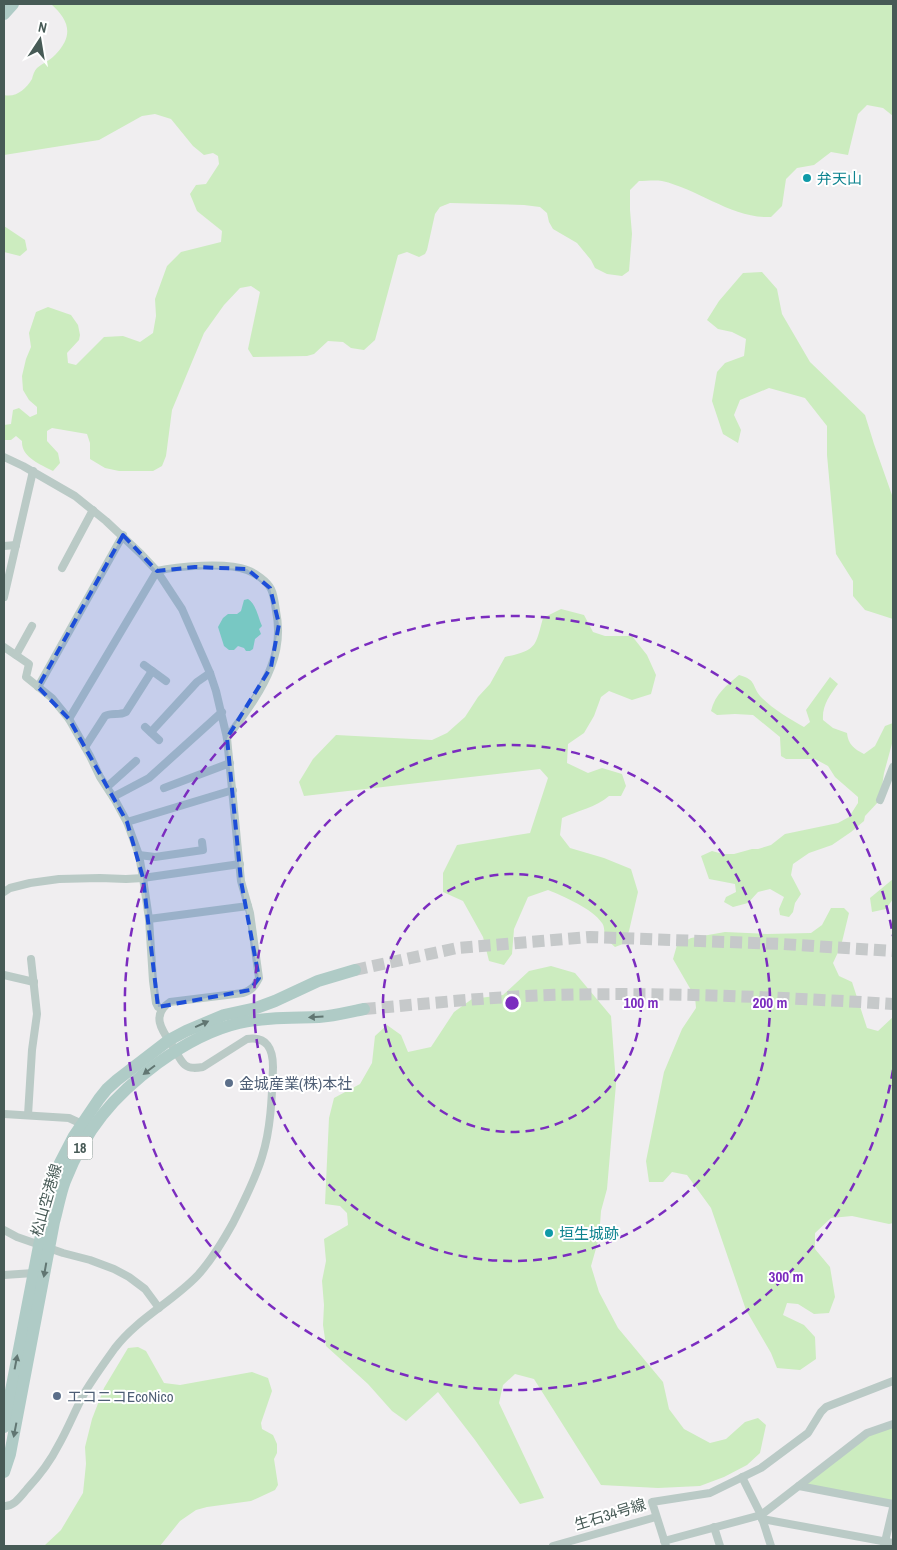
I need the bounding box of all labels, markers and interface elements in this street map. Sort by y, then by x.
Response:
north arrow [15,15,65,65]
text: N [37,18,49,37]
place label: 弁天山 [817,168,862,189]
marker: 弁天山 [801,172,813,184]
text: 100 m [624,992,658,1013]
text: 200 m [753,992,787,1013]
centre of rings [503,994,521,1012]
one-way arrow [308,1013,324,1021]
one-way arrow [195,1019,209,1027]
one-way arrow [142,1065,156,1075]
place label: 金城産業(株)本社 [239,1073,352,1094]
marker: 金城産業(株)本社 [223,1077,235,1089]
road number: 18 [68,1136,92,1160]
street label: 松山空港線 [26,1161,66,1239]
place label: 垣生城跡 [559,1223,619,1244]
marker: 垣生城跡 [543,1227,555,1239]
one-way arrow [41,1263,49,1279]
text: 300 m [769,1266,803,1287]
one-way arrow [13,1354,21,1370]
place label: エコニコEcoNico [67,1386,174,1407]
marker: エコニコEcoNico [51,1390,63,1402]
one-way arrow [11,1422,19,1437]
street label: 生石34号線 [572,1493,648,1535]

